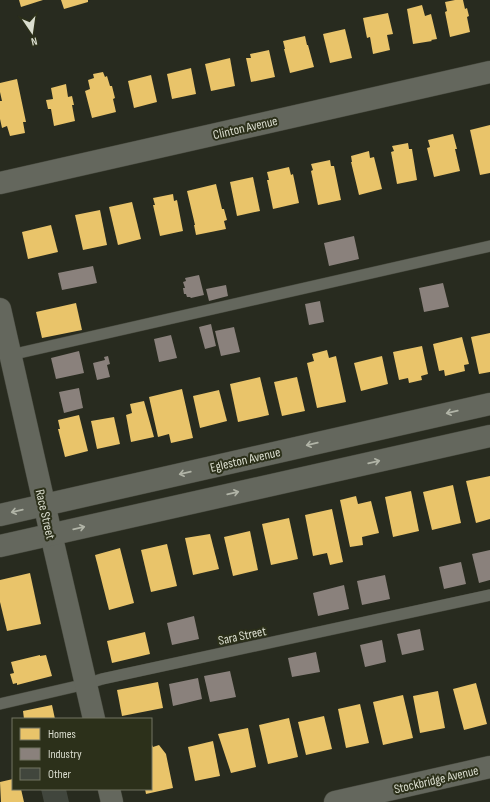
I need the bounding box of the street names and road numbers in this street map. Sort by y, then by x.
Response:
street label: Clinton Avenue [211,113,279,143]
street label: Egleston Avenue [209,444,282,476]
street label: Race Street [32,488,59,541]
street label: Sara Street [217,623,268,649]
street label: Stockbridge Avenue [392,762,480,797]

